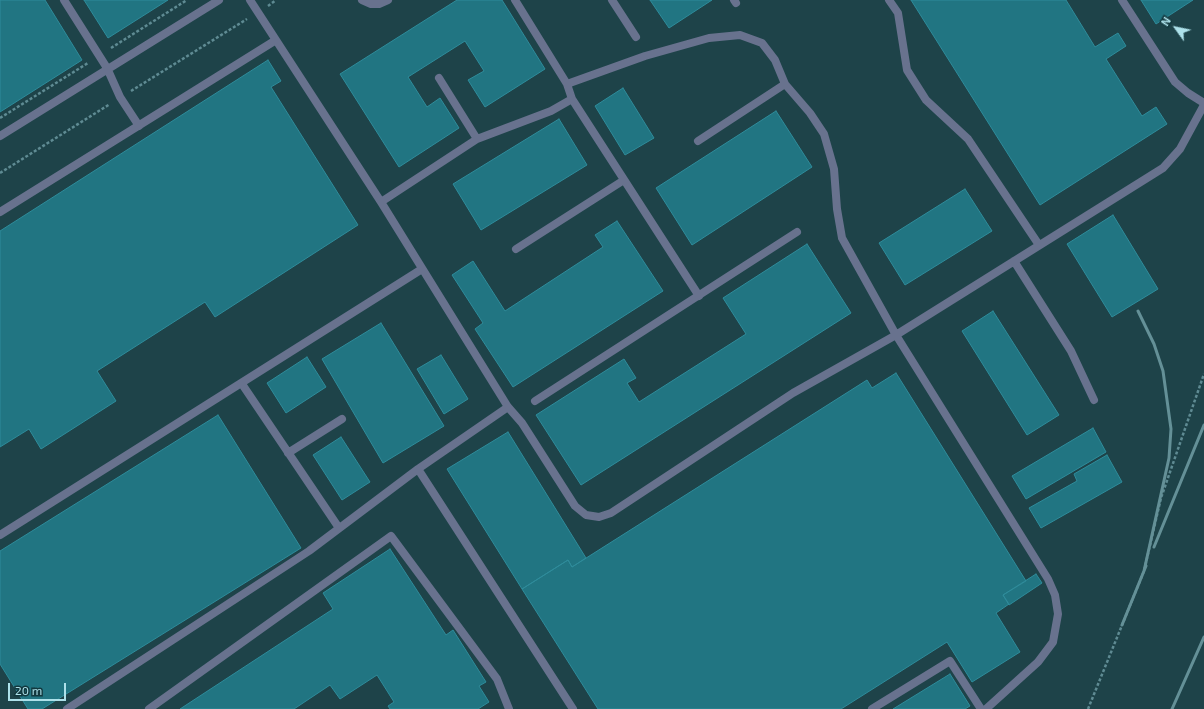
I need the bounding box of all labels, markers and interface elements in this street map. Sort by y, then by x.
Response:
north arrow [1156,8,1196,48]
text: N [1158,14,1173,28]
scale bar [10,675,68,701]
text: 20 m [15,683,42,697]

